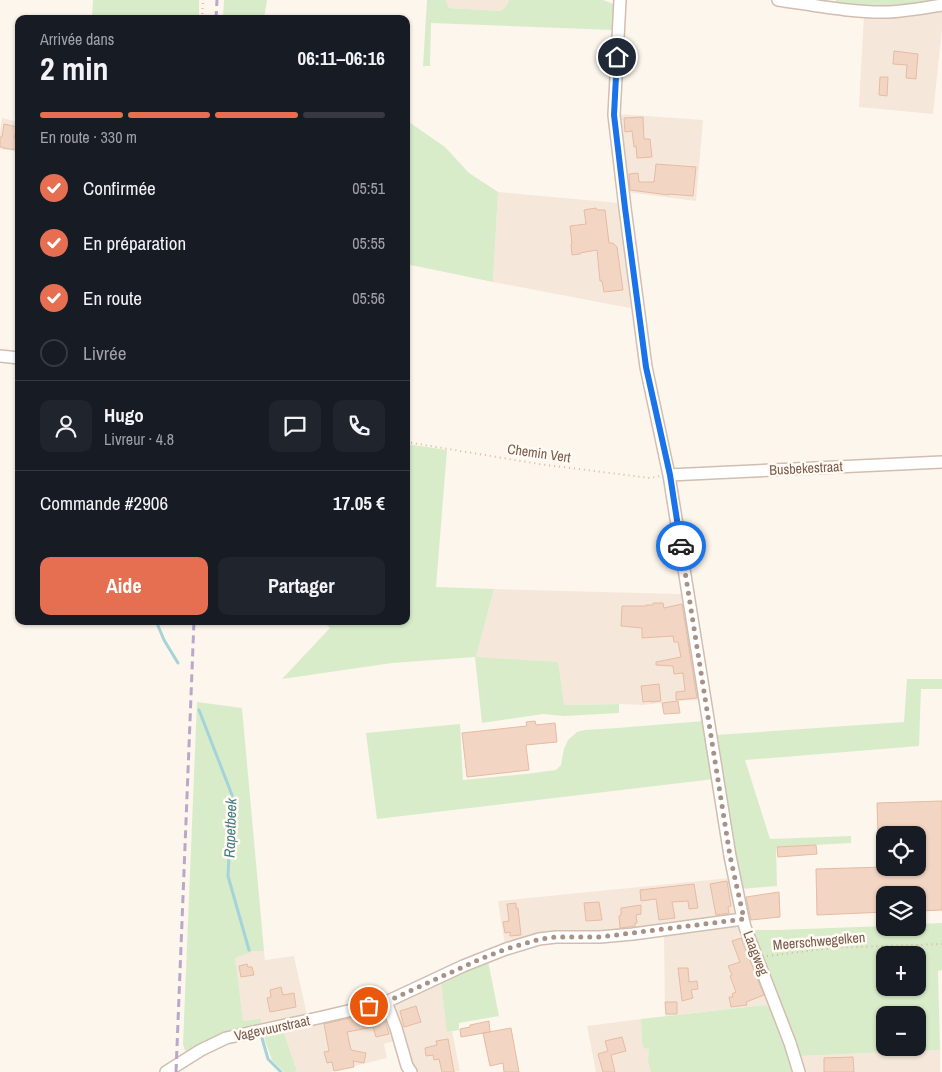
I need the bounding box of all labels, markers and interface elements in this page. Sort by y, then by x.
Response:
text: Arrivée dans [40,28,114,50]
pin [596,36,638,78]
icon: home [603,43,631,71]
text: 06:11–06:16 [298,45,385,71]
text: 2 min [40,47,109,90]
text: En route · 330 m [40,126,137,148]
icon: check [40,174,68,202]
text: Confirmée [83,175,156,201]
text: 05:51 [352,177,385,199]
icon: check [40,229,68,257]
text: En préparation [83,230,186,256]
text: 05:55 [352,232,385,254]
icon: check [40,284,68,312]
text: En route [83,285,142,311]
text: 05:56 [352,287,385,309]
text: Livrée [83,340,126,366]
button: person [40,400,92,452]
button: chat [269,400,321,452]
button: phone [333,400,385,452]
text: Hugo [104,402,144,428]
text: Livreur · 4.8 [104,428,174,450]
street label: Chemin Vert [506,440,572,466]
street label: Busbekestraat [769,457,843,479]
text: Commande #2906 [40,490,168,516]
text: 17.05 € [333,490,385,516]
courier [656,521,706,571]
icon: car [667,532,695,560]
button: Aide [40,557,208,615]
button: Partager [218,557,385,615]
water label: Rapetbeek [218,797,242,858]
map controls [876,826,926,1056]
button: locate [876,826,926,876]
button: layers [876,886,926,936]
street label: Laagweg [739,928,773,979]
street label: Meerschwegelken [772,928,866,954]
button: + [876,946,926,996]
pin [348,985,390,1027]
icon: bag [355,992,383,1020]
button: − [876,1006,926,1056]
street label: Vagevuurstraat [232,1011,312,1045]

